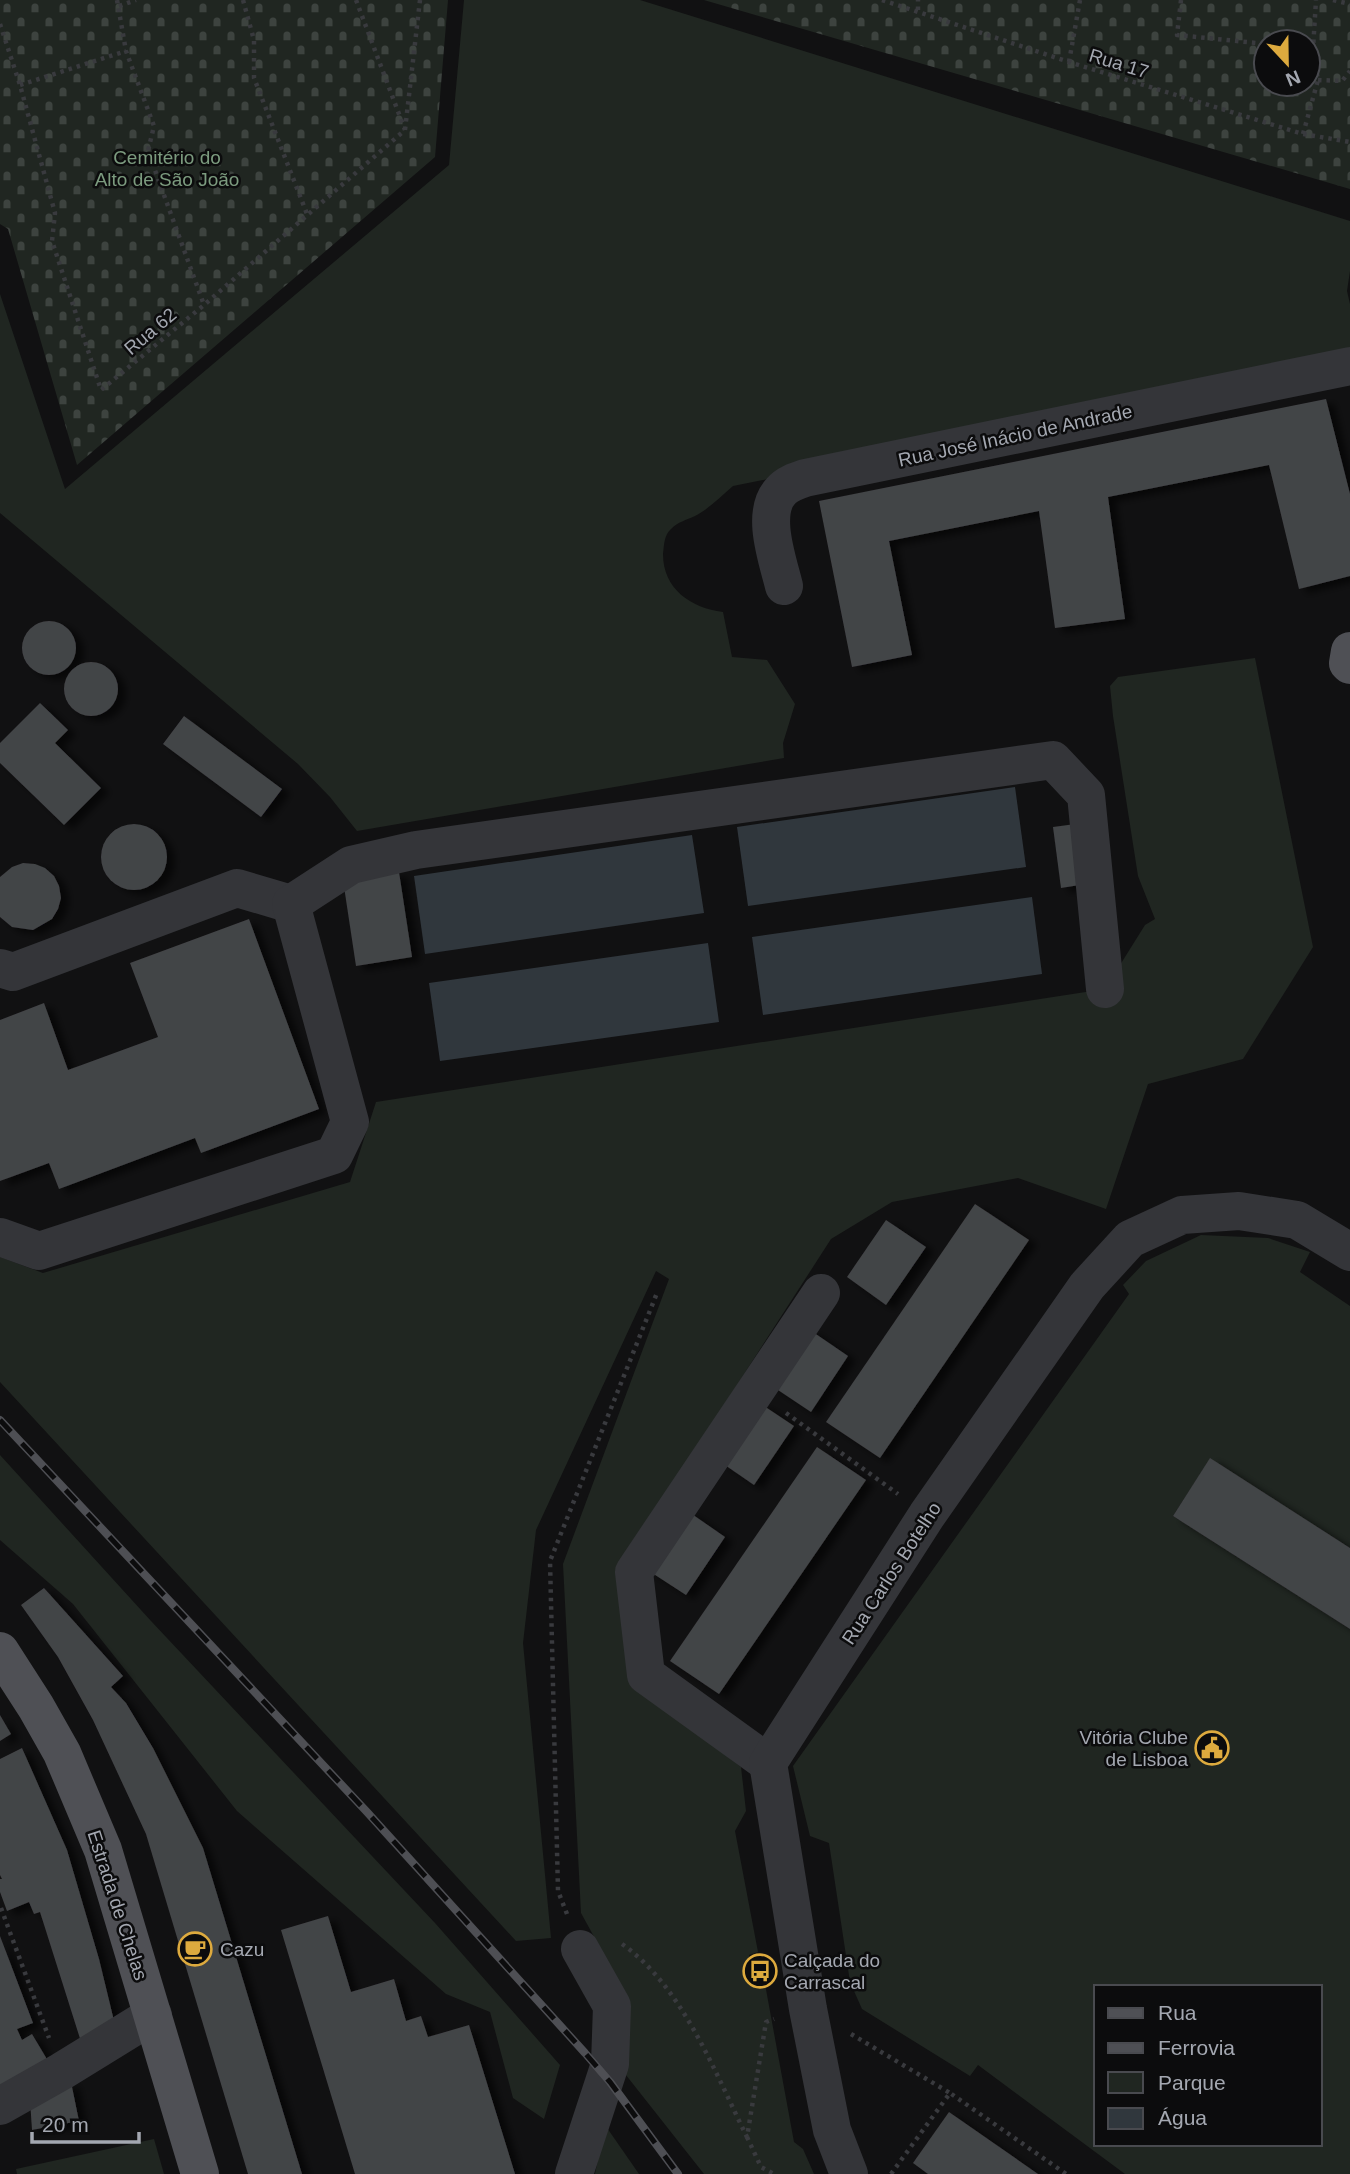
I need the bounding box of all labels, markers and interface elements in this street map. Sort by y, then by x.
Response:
north arrow [1252,28,1322,98]
street label: Rua 17 [1086,44,1151,82]
text: N [1283,66,1303,91]
park label: Cemitério do Alto de São João [95,147,239,190]
street label: Rua 62 [120,304,181,359]
street label: Rua José Inácio de Andrade [896,400,1134,471]
street label: Rua Carlos Botelho [838,1498,945,1648]
place label: Vitória Clube de Lisboa [1080,1727,1188,1770]
public building icon: Vitória Clube de Lisboa [1193,1729,1231,1767]
street label: Estrada de Chelas [83,1828,152,1983]
cafe icon: Cazu [176,1930,214,1968]
place label: Cazu [220,1939,264,1960]
place label: Calçada do Carrascal [784,1950,880,1993]
bus stop icon: Calçada do Carrascal [741,1952,779,1990]
legend [1094,1985,1322,2146]
text: Rua [1158,2001,1197,2024]
text: Ferrovia [1158,2036,1235,2059]
text: Parque [1158,2071,1226,2094]
scale bar [32,2100,138,2144]
text: Água [1158,2106,1207,2129]
text: 20 m [42,2113,89,2136]

